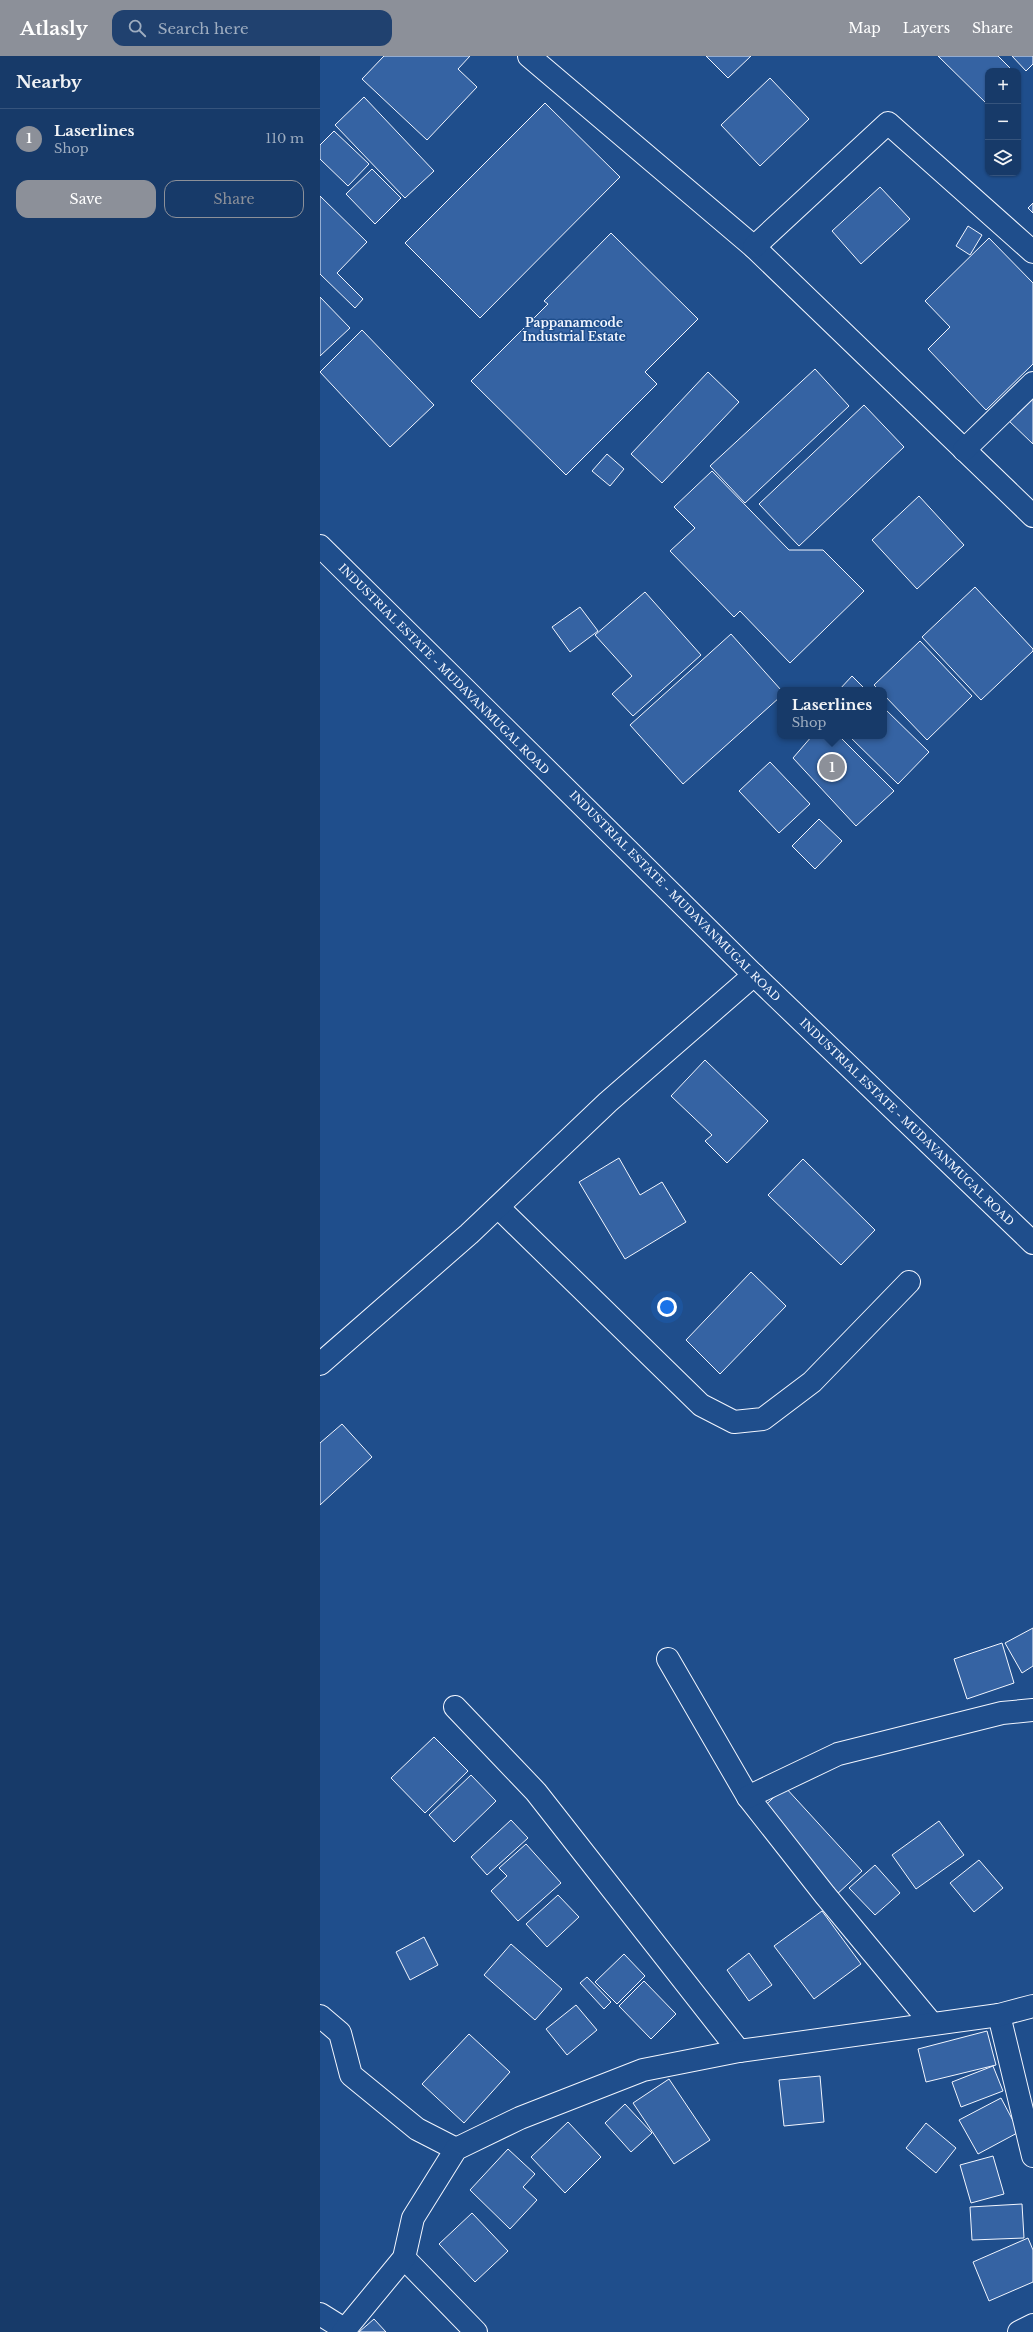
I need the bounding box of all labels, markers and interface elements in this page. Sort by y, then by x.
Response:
search box [112,10,392,46]
text: Atlasly [20,17,88,40]
icon: search [126,17,148,39]
text: Search here [158,19,249,38]
text: Map [848,19,881,37]
text: Layers [903,19,950,37]
text: Share [972,19,1013,37]
map controls [985,68,1021,176]
button: + [985,68,1021,104]
text: Nearby [16,72,82,93]
button: − [985,104,1021,140]
text: Laserlines [54,121,135,140]
text: 1 [26,130,32,147]
text: 110 m [265,130,304,147]
text: Shop [54,140,89,157]
button: layers [985,140,1021,176]
button: Save [16,180,156,218]
button: Share [164,180,304,218]
district label: Pappanamcode Industrial Estate [522,315,626,344]
street label: INDUSTRIAL ESTATE - MUDAVANMUGAL ROAD [336,561,553,778]
popup [777,687,887,739]
text: Laserlines [792,695,872,714]
text: Shop [792,714,826,731]
pin: 1 [819,752,845,782]
street label: INDUSTRIAL ESTATE - MUDAVANMUGAL ROAD [567,788,784,1005]
street label: INDUSTRIAL ESTATE - MUDAVANMUGAL ROAD [797,1015,1017,1229]
your location [657,1297,677,1317]

